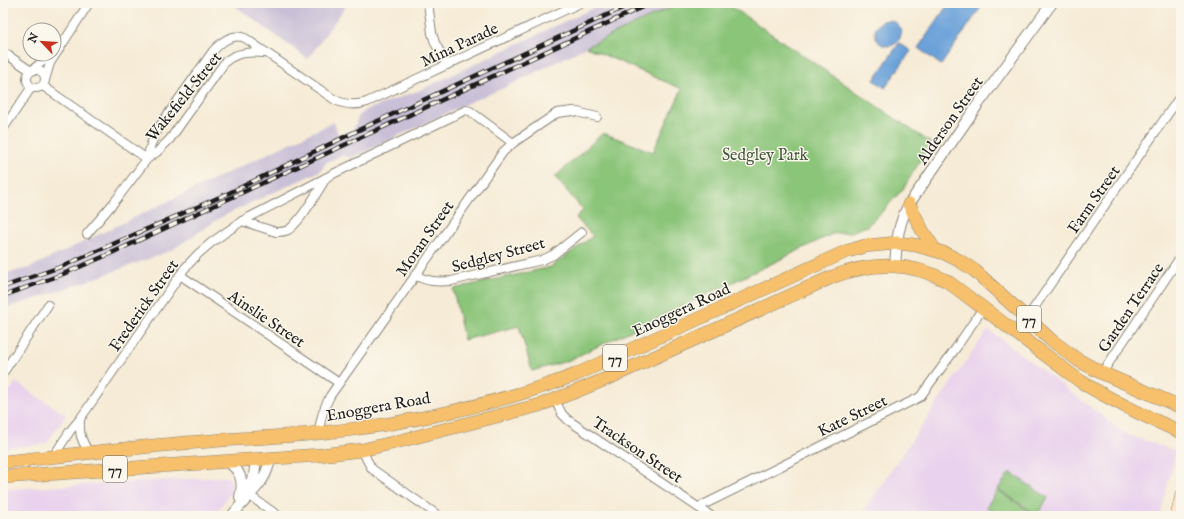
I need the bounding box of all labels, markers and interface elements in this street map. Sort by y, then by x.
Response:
street label: Mina Parade [418,19,502,72]
north arrow [22,22,62,62]
text: N [25,30,42,46]
street label: Wakefield Street [142,48,227,146]
street label: Alderson Street [912,73,989,170]
park label: Sedgley Park [722,146,809,166]
street label: Farm Street [1064,162,1126,238]
street label: Moran Street [392,197,459,281]
street label: Sedgley Street [450,234,548,278]
street label: Frederick Street [106,256,184,356]
street label: Garden Terrace [1094,259,1169,357]
street label: Enoggera Road [630,279,734,342]
street label: Ainslie Street [223,286,309,353]
road number: 77 [1017,306,1041,332]
road number: 77 [603,345,627,371]
street label: Enoggera Road [325,389,432,427]
street label: Kate Street [815,391,891,442]
street label: Trackson Street [588,413,686,488]
road number: 77 [103,456,127,482]

